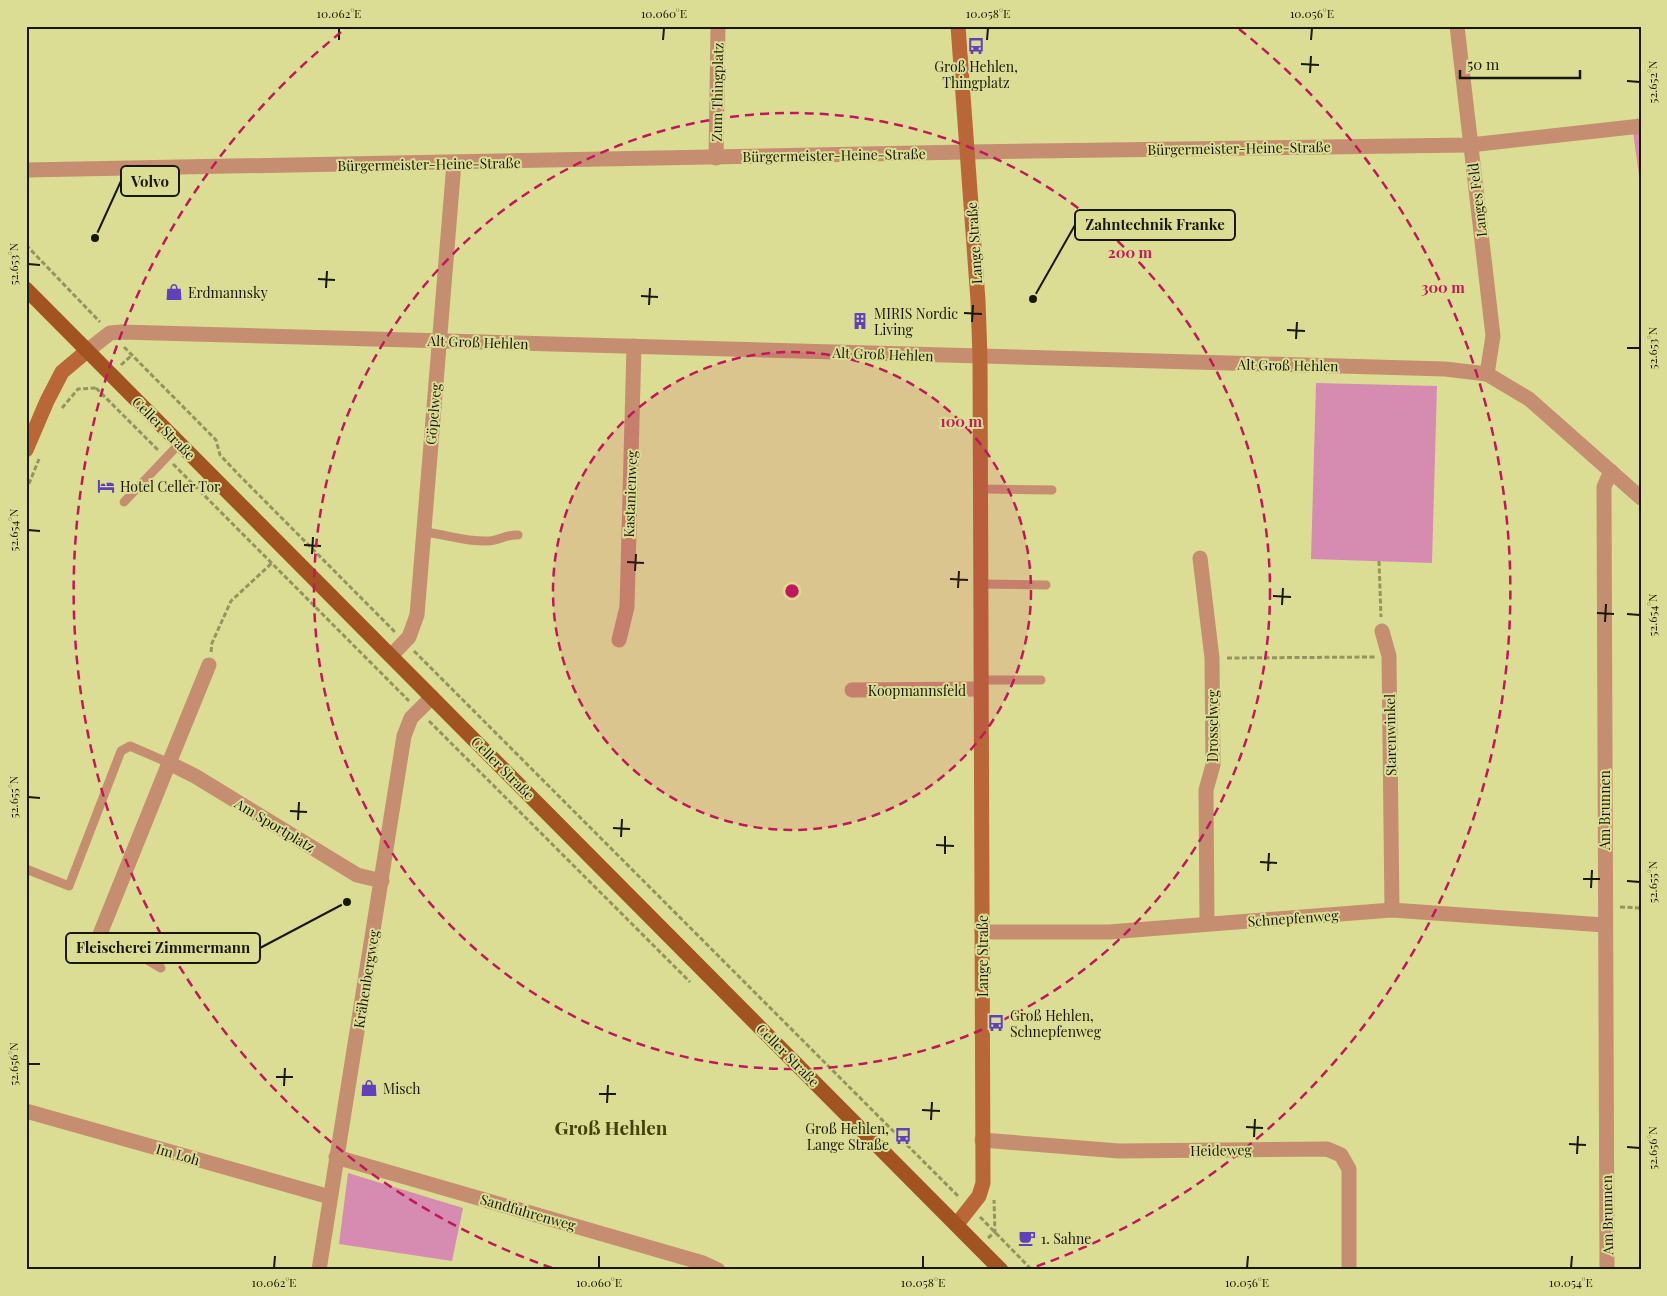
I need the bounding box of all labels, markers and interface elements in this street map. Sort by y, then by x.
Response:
text: 10.062°E [317,5,361,21]
text: 10.060°E [641,5,687,21]
text: 10.058°E [966,5,1010,21]
text: 10.056°E [1290,5,1334,21]
bus stop icon: Groß Hehlen, Thingplatz [966,36,986,56]
street label: Zum Thingplatz [707,42,727,142]
scale bar [1460,48,1580,80]
text: 50 m [1467,54,1500,74]
place label: Groß Hehlen, Thingplatz [934,57,1018,92]
text: 52.652°N [1644,60,1660,103]
street label: Bürgermeister-Heine-Straße [1147,137,1331,159]
street label: Bürgermeister-Heine-Straße [742,144,926,166]
street label: Bürgermeister-Heine-Straße [337,153,521,175]
street label: Langes Feld [1463,162,1491,238]
callout: Volvo [121,166,179,196]
text: Volvo [130,171,169,191]
street label: Lange Straße [962,201,986,285]
callout: Zahntechnik Franke [1075,210,1235,240]
text: Zahntechnik Franke [1085,214,1225,234]
text: 52.653°N [5,242,21,285]
text: 200 m [1108,242,1153,262]
text: 300 m [1421,277,1465,297]
shop icon: Erdmannsky [164,282,184,302]
place label: Erdmannsky [188,283,268,302]
place label: MIRIS Nordic Living [874,304,958,339]
building icon: MIRIS Nordic Living [850,311,870,331]
text: 52.653°N [1644,326,1660,369]
street label: Alt Groß Hehlen [426,331,530,353]
street label: Alt Groß Hehlen [831,343,935,365]
street label: Alt Groß Hehlen [1236,355,1339,375]
street label: Göpelweg [421,382,445,446]
street label: Celler Straße [128,392,200,464]
text: 100 m [940,411,983,431]
street label: Kastanienweg [619,449,641,538]
hotel icon: Hotel Celler Tor [96,476,116,496]
place label: Hotel Celler Tor [120,477,221,496]
text: 52.654°N [5,508,21,552]
centre of rings [783,582,801,600]
text: 52.654°N [1644,593,1660,637]
street label: Koopmannsfeld [868,681,966,700]
street label: Drosselweg [1203,689,1222,762]
street label: Starenwinkel [1380,694,1400,776]
street label: Celler Straße [467,732,539,804]
street label: Am Brunnen [1595,769,1614,851]
text: 52.655°N [5,775,21,818]
street label: Am Sportplatz [231,793,319,856]
text: 52.655°N [1644,860,1660,903]
street label: Schnepfenweg [1247,905,1340,931]
street label: Lange Straße [973,915,992,997]
street label: Krähenbergweg [349,928,383,1030]
callout: Fleischerei Zimmermann [66,933,260,963]
text: Fleischerei Zimmermann [76,937,251,957]
place label: Groß Hehlen, Schnepfenweg [1010,1006,1102,1041]
bus stop icon: Groß Hehlen, Schnepfenweg [986,1013,1006,1033]
street label: Celler Straße [752,1019,824,1091]
text: 52.656°N [5,1042,21,1086]
shop icon: Misch [359,1078,379,1098]
place label: Misch [383,1079,421,1098]
district label: Groß Hehlen [555,1114,668,1140]
place label: Groß Hehlen, Lange Straße [805,1119,889,1154]
bus stop icon: Groß Hehlen, Lange Straße [893,1126,913,1146]
text: 52.656°N [1644,1126,1660,1170]
street label: Im Loh [154,1139,203,1169]
street label: Heideweg [1190,1140,1253,1160]
street label: Am Brunnen [1597,1174,1617,1256]
street label: Sandfuhrenweg [478,1189,579,1235]
cafe icon: 1. Sahne [1017,1228,1037,1248]
place label: 1. Sahne [1041,1229,1091,1248]
text: 10.062°E [252,1274,296,1290]
text: 10.060°E [576,1274,622,1290]
text: 10.058°E [901,1274,945,1290]
text: 10.056°E [1225,1274,1269,1290]
text: 10.054°E [1549,1274,1593,1290]

